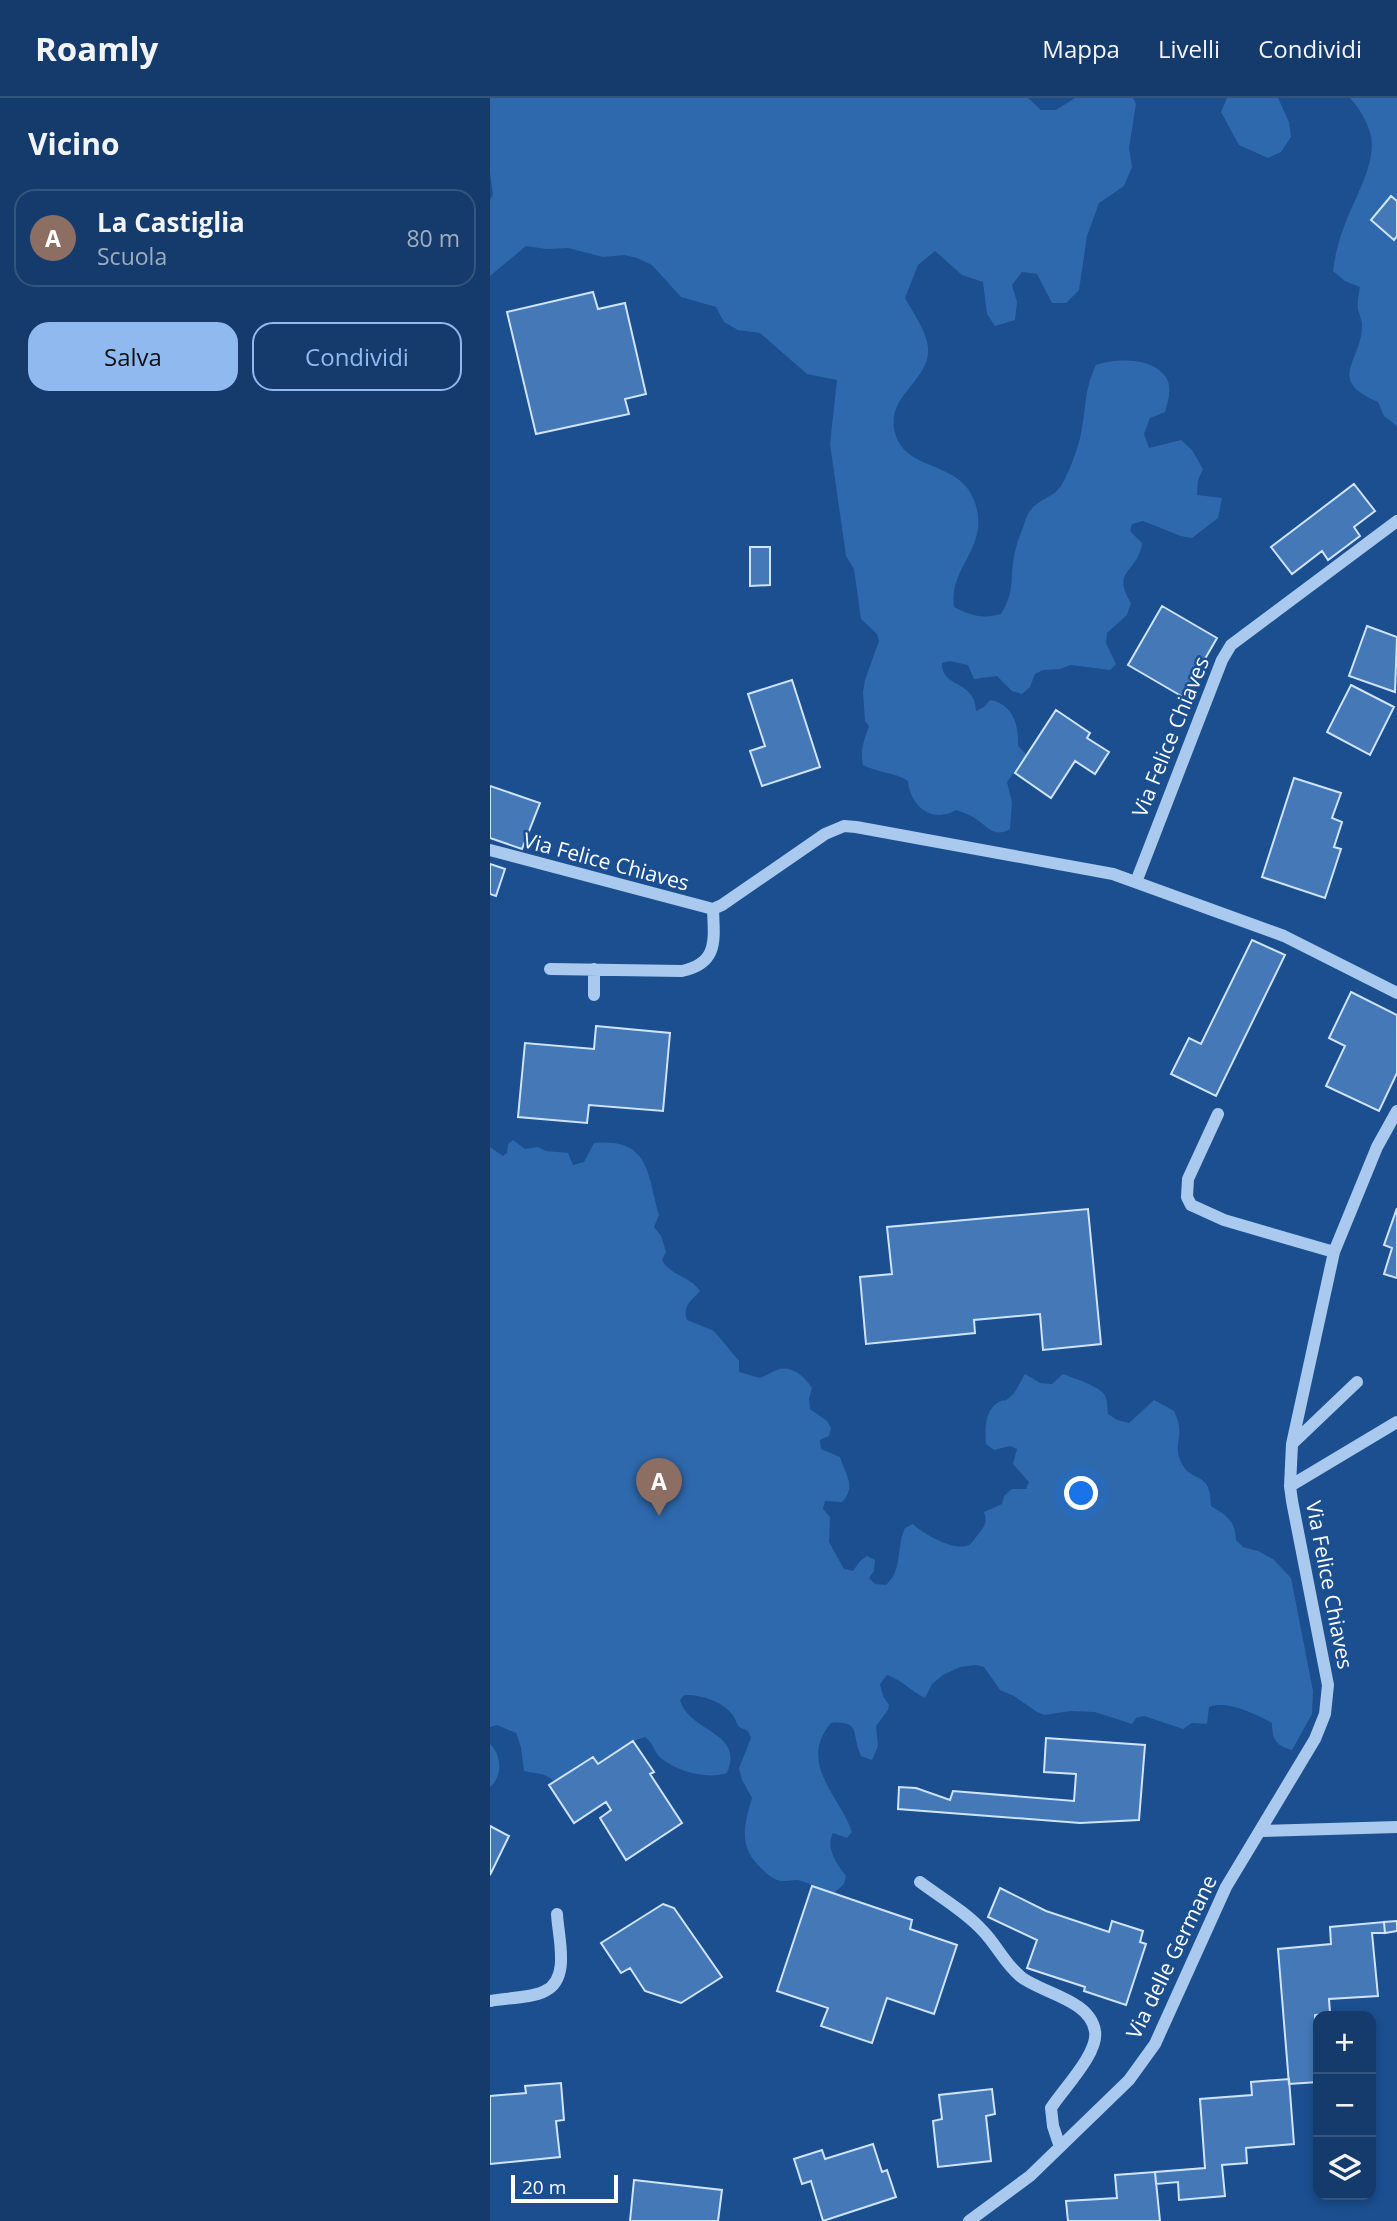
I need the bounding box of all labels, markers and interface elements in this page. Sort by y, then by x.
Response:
text: Roamly [35,26,158,71]
text: Mappa [1042,32,1120,65]
text: Livelli [1158,32,1220,65]
text: Condividi [1258,32,1362,65]
text: Vicino [28,123,120,164]
text: La Castiglia [97,204,245,240]
text: A [45,222,61,254]
text: 80 m [406,222,460,254]
text: Scuola [97,240,167,272]
button: Salva [28,322,238,391]
button: Condividi [252,322,462,391]
street label: Via Felice Chiaves [1125,652,1215,821]
street label: Via Felice Chiaves [520,825,692,897]
pin: A [636,1458,682,1516]
your location [1064,1476,1098,1510]
street label: Via Felice Chiaves [1300,1498,1360,1671]
street label: Via delle Germane [1119,1870,1223,2043]
map controls [1313,2011,1376,2200]
button: + [1313,2011,1376,2074]
button: − [1313,2074,1376,2137]
button: layers [1313,2137,1376,2200]
scale bar [511,2172,618,2204]
text: 20 m [522,2174,566,2200]

